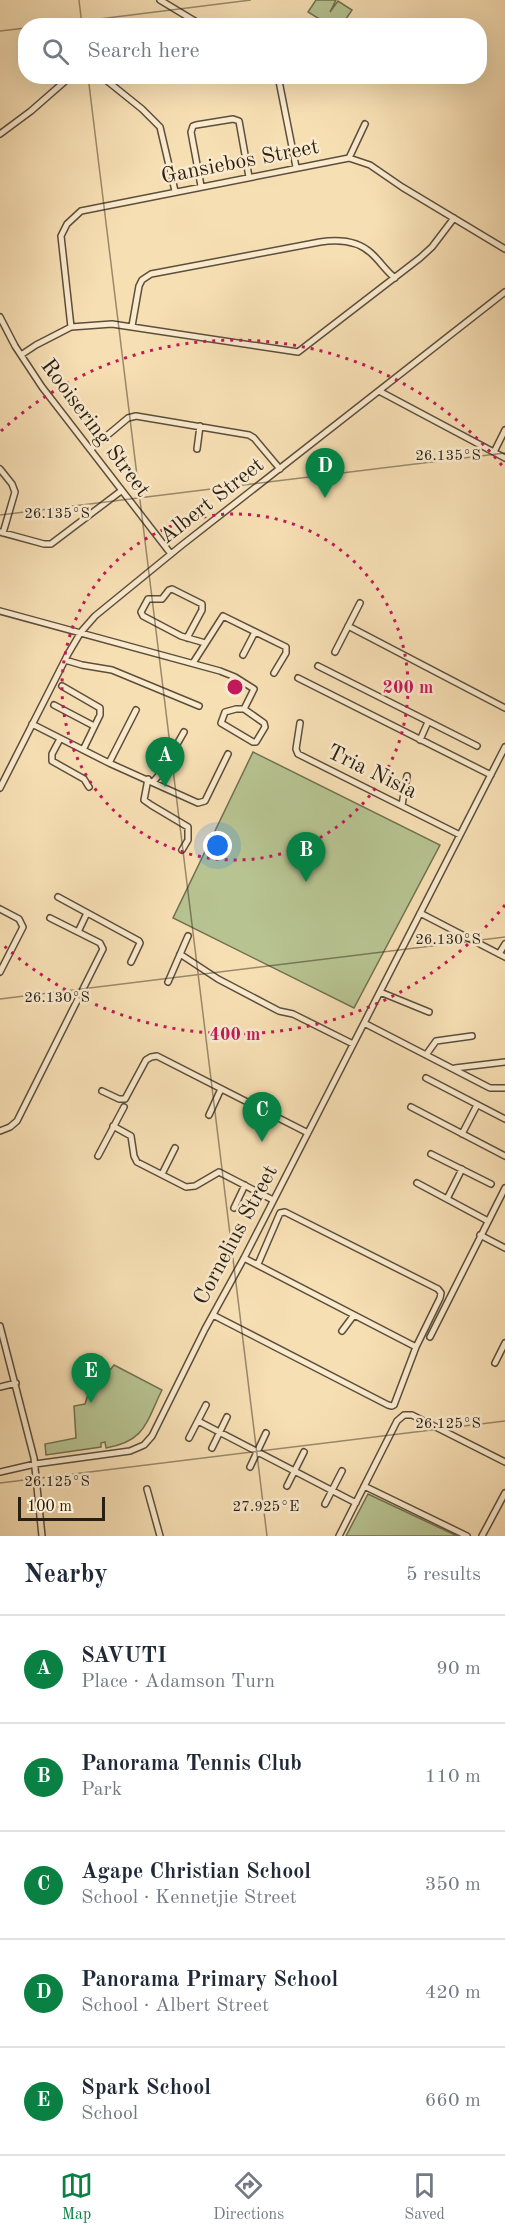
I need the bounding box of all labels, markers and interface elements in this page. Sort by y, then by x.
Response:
search box [18,18,487,84]
icon: search [39,35,72,68]
text: Search here [87,40,200,62]
street label: Gansiebos Street [159,136,321,188]
street label: Rooisering Street [36,355,154,501]
pin: D [306,448,344,498]
text: 26.135°S [415,449,481,464]
street label: Albert Street [156,454,268,548]
text: 26.135°S [24,507,90,522]
centre of rings [225,677,245,697]
text: 200 m [383,679,433,697]
pin: A [146,738,184,787]
street label: Tria Nisia [324,741,420,803]
your location [203,831,232,860]
pin: B [286,832,326,882]
text: 26.130°S [415,933,481,948]
text: 26.130°S [24,991,90,1006]
text: 400 m [210,1026,260,1044]
pin: C [242,1092,282,1142]
street label: Cornelius Street [190,1162,282,1308]
pin: E [72,1354,110,1403]
text: 26.125°S [415,1417,481,1432]
text: 26.125°S [24,1475,90,1490]
scale bar [18,1494,105,1522]
text: 100 m [27,1499,72,1515]
text: 27.925°E [233,1500,299,1515]
text: Nearby [24,1562,108,1588]
text: 5 results [406,1565,481,1585]
text: SAVUTI [81,1645,167,1667]
text: A [36,1659,51,1679]
text: 90 m [436,1659,481,1679]
text: Place · Adamson Turn [81,1672,275,1692]
text: Panorama Tennis Club [81,1753,302,1775]
text: B [36,1767,51,1787]
text: 110 m [425,1767,481,1787]
text: Park [81,1780,122,1800]
text: Agape Christian School [81,1861,311,1883]
text: C [37,1875,50,1895]
text: 350 m [425,1875,481,1895]
text: School · Kennetjie Street [81,1888,297,1908]
text: Panorama Primary School [81,1969,338,1991]
text: D [36,1983,51,2003]
text: 420 m [425,1983,481,2003]
text: School · Albert Street [81,1996,269,2016]
text: Spark School [81,2077,211,2099]
text: E [37,2091,50,2111]
text: 660 m [425,2091,481,2111]
text: School [81,2104,138,2124]
tab: Map [60,2169,93,2225]
tab: Directions [213,2169,284,2225]
tab: Saved [404,2169,445,2225]

